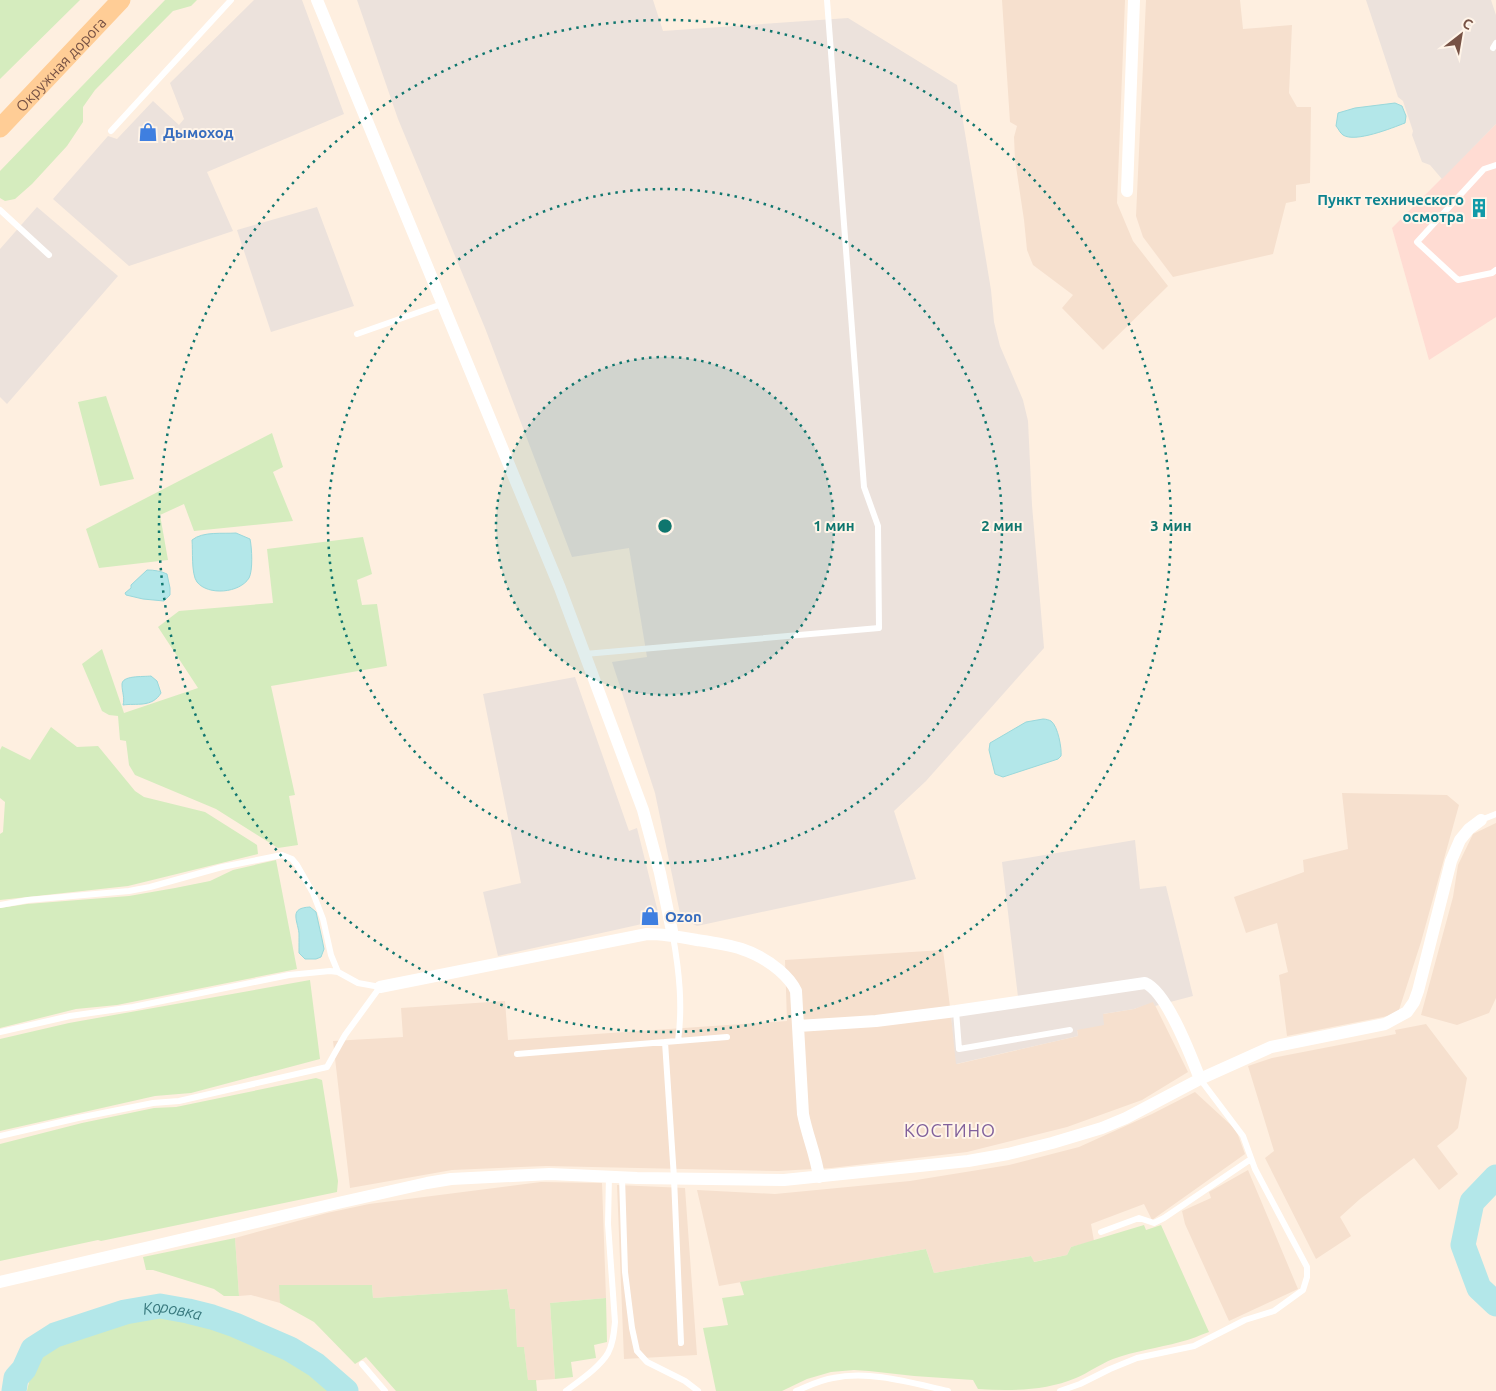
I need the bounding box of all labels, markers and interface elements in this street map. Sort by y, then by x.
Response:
north arrow [1436,10,1486,60]
street label: Окружная дорога [12,13,109,115]
text: С [1460,15,1476,33]
shop icon: Дымоход [137,121,159,143]
place label: Дымоход [163,124,234,141]
place label: Пункт технического осмотра [1317,191,1464,225]
building icon: Пункт технического осмотра [1468,197,1490,219]
centre of rings [656,517,674,535]
text: 1 мин [813,517,855,534]
text: 2 мин [981,517,1023,534]
text: 3 мин [1150,517,1192,534]
shop icon: Ozon [639,905,661,927]
place label: Ozon [665,908,702,925]
district label: КОСТИНО [904,1120,996,1140]
water label: Коровка [141,1297,204,1323]

